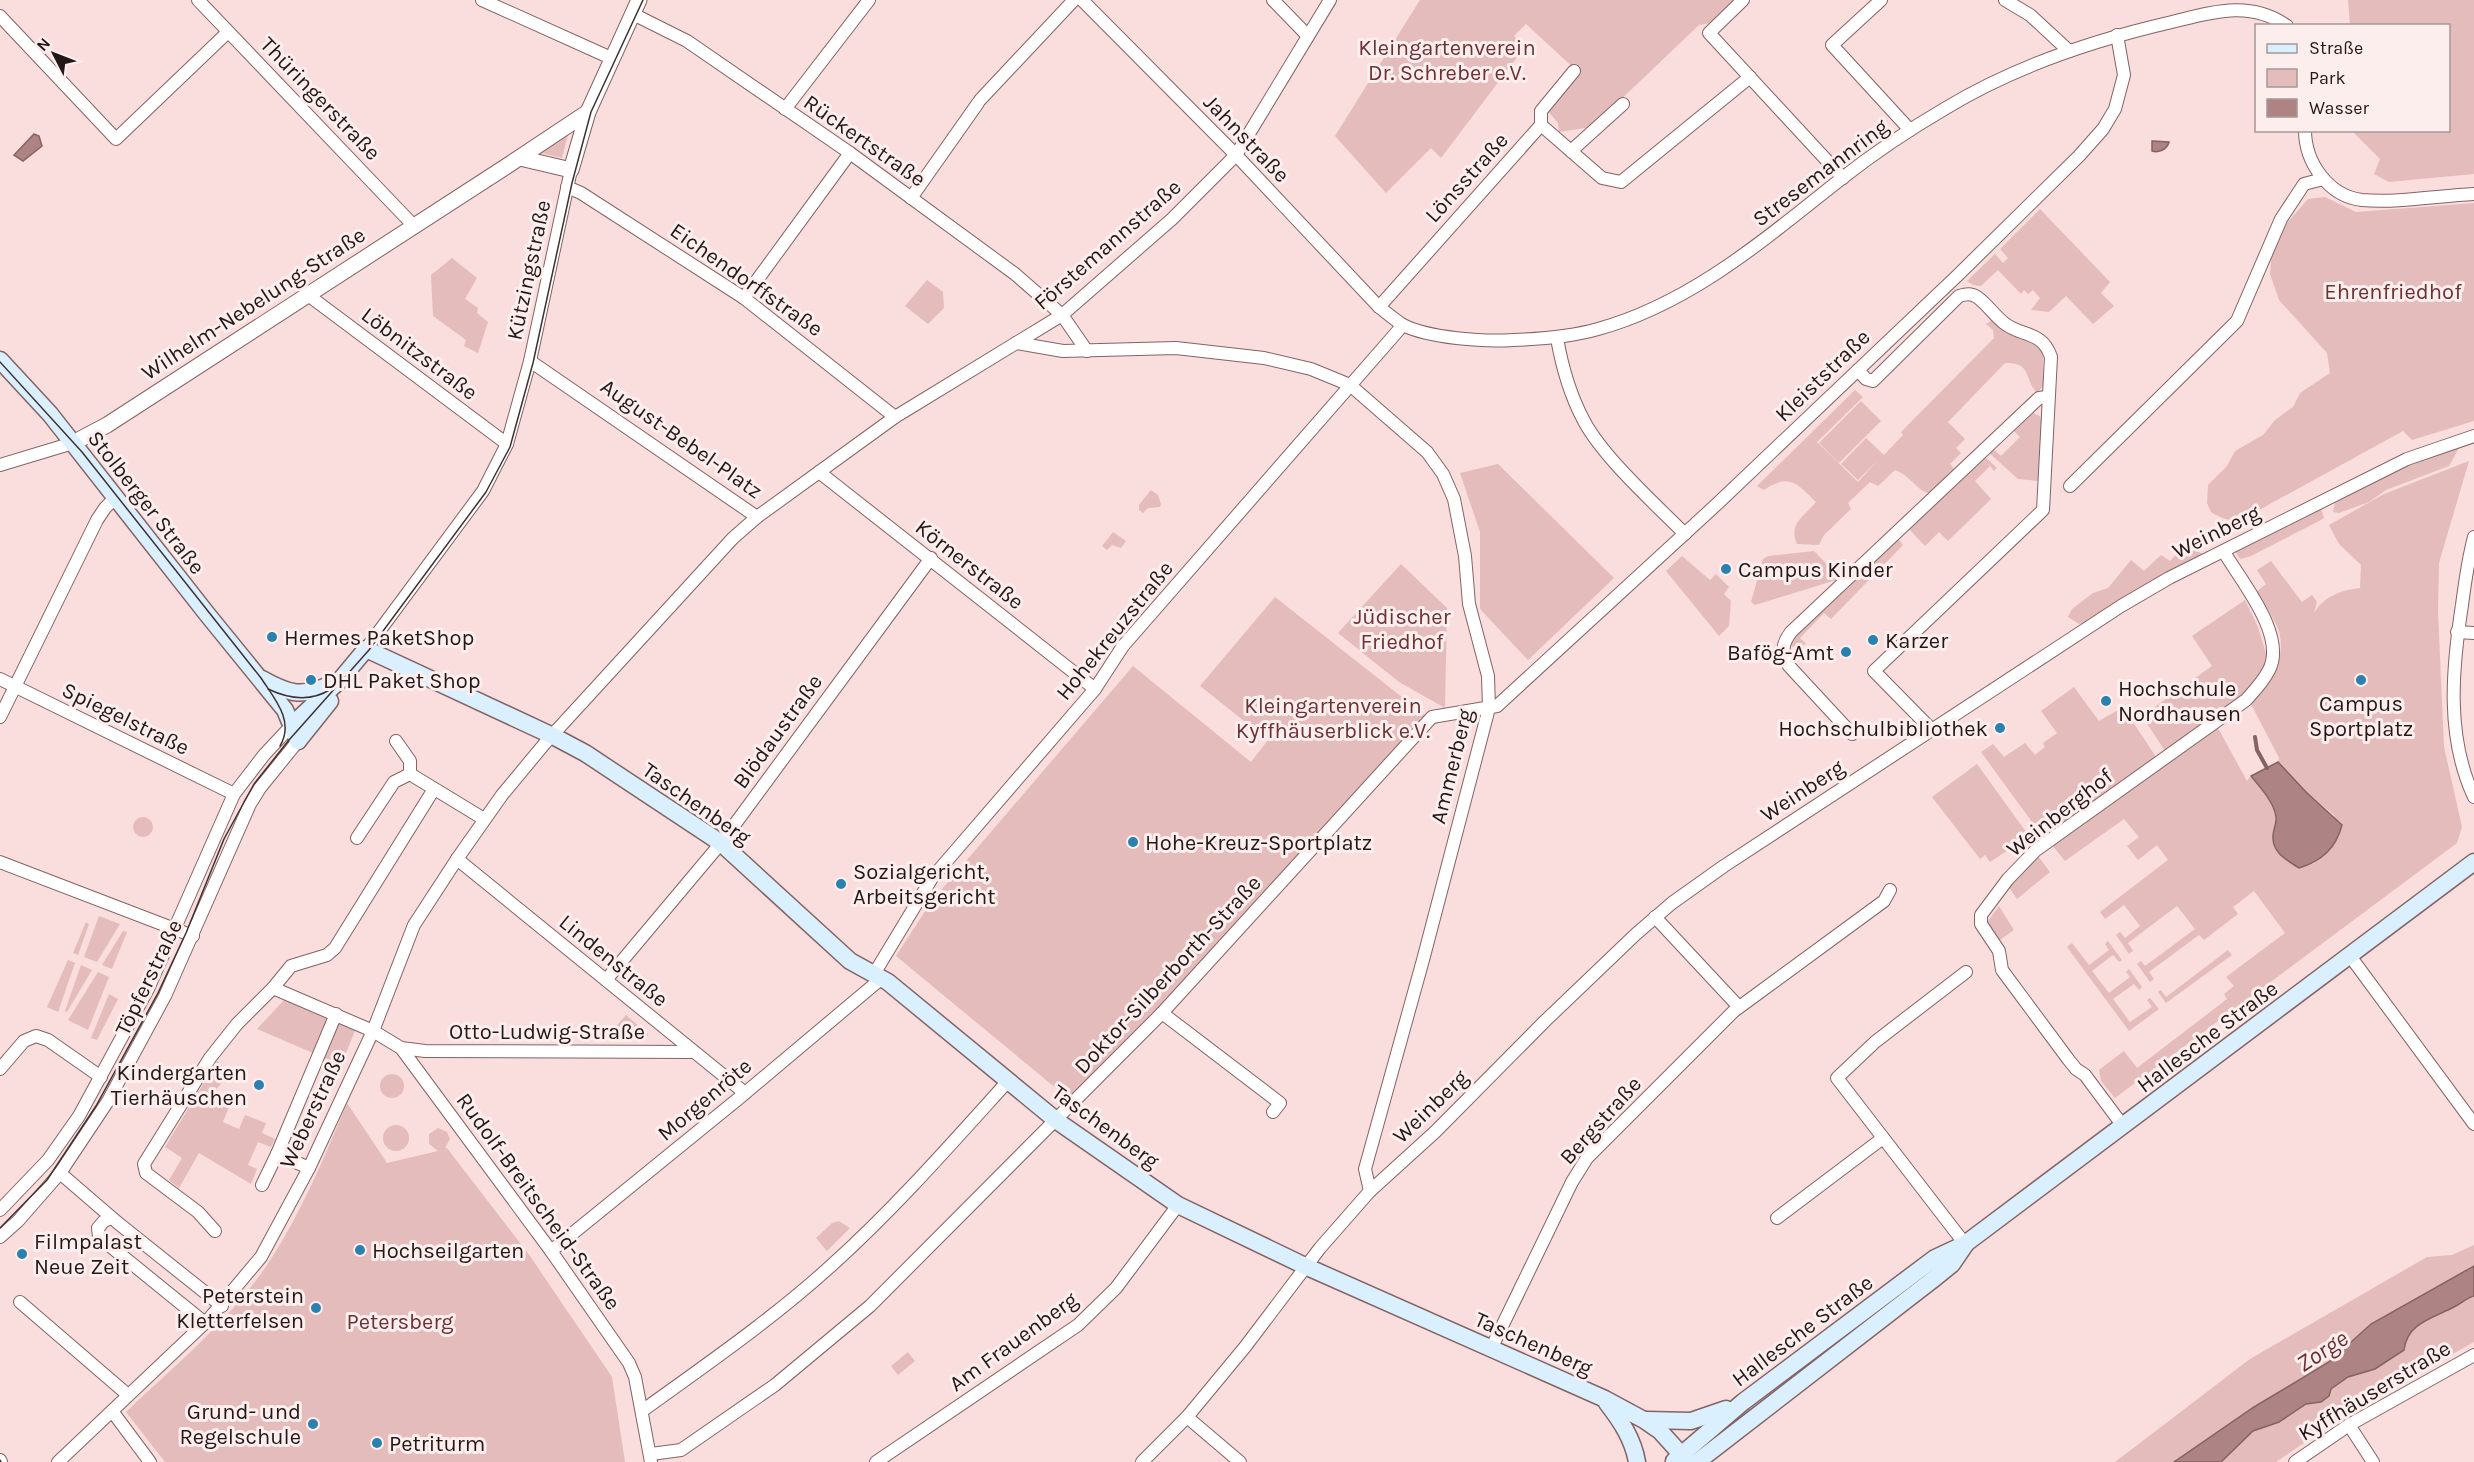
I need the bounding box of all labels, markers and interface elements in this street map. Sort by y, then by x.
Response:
north arrow [24,24,84,84]
legend [2255,24,2450,132]
street label: Thüringerstraße [255,31,386,166]
text: N [32,34,54,55]
park label: Kleingartenverein Dr. Schreber e.V. [1358,35,1536,86]
text: Straße [2309,37,2363,59]
text: Park [2309,67,2346,89]
street label: Rückertstraße [798,89,930,192]
street label: Jahnstraße [1198,89,1295,188]
text: Wasser [2309,97,2370,119]
street label: Stresemannring [1748,113,1894,232]
street label: Lönsstraße [1420,127,1514,228]
street label: Förstemannstraße [1029,174,1186,316]
street label: Kützingstraße [501,198,556,343]
street label: Eichendorffstraße [665,217,828,342]
street label: Wilhelm-Nebelung-Straße [137,222,370,386]
park label: Ehrenfriedhof [2324,279,2462,305]
street label: Löbnitzstraße [356,302,483,406]
street label: Kleiststraße [1770,324,1876,427]
street label: August-Bebel-Platz [596,373,767,504]
street label: Stolberger Straße [82,426,210,580]
street label: Weinberg [2168,499,2265,564]
street label: Körnerstraße [910,514,1029,615]
street label: Hohekreuzstraße [1051,556,1179,705]
place label: Campus Kinder [1738,557,1893,583]
marker: Campus Kinder [1719,562,1733,576]
park label: Jüdischer Friedhof [1353,604,1451,655]
place label: Hermes PaketShop [284,625,474,651]
place label: Karzer [1885,628,1948,654]
marker: Hermes PaketShop [265,630,279,644]
marker: Karzer [1866,633,1880,647]
place label: Bafög-Amt [1727,640,1834,666]
marker: Bafög-Amt [1839,645,1853,659]
place label: DHL Paket Shop [323,668,481,694]
street label: Blödaustraße [728,669,828,794]
marker: DHL Paket Shop [304,673,318,687]
marker: Campus Sportplatz [2354,673,2368,687]
place label: Hochschule Nordhausen [2118,676,2241,727]
street label: Spiegelstraße [58,677,194,761]
place label: Campus Sportplatz [2309,691,2413,742]
park label: Kleingartenverein Kyffhäuserblick e.V. [1236,693,1430,744]
marker: Hochschule Nordhausen [2099,694,2113,708]
street label: Ammerberg [1425,706,1479,826]
place label: Hochschulbibliothek [1778,716,1988,742]
marker: Hochschulbibliothek [1993,721,2007,735]
street label: Weinberg [1756,754,1850,827]
street label: Taschenberg [637,757,756,851]
street label: Weinberghof [2001,763,2118,862]
place label: Hohe-Kreuz-Sportplatz [1145,830,1372,856]
marker: Hohe-Kreuz-Sportplatz [1126,835,1140,849]
place label: Sozialgericht, Arbeitsgericht [853,859,995,910]
street label: Doktor-Silberborth-Straße [1069,870,1267,1079]
marker: Sozialgericht, Arbeitsgericht [834,877,848,891]
street label: Lindenstraße [554,909,673,1013]
street label: Töpferstraße [110,915,188,1040]
street label: Hallesche Straße [2132,975,2283,1098]
street label: Otto-Ludwig-Straße [449,1019,645,1045]
street label: Weberstraße [274,1046,352,1173]
street label: Morgenröte [652,1053,757,1147]
place label: Kindergarten Tierhäuschen [111,1060,247,1111]
street label: Weinberg [1388,1064,1474,1149]
street label: Bergstraße [1554,1071,1647,1170]
marker: Kindergarten Tierhäuschen [252,1078,266,1092]
street label: Taschenberg [1047,1079,1165,1175]
street label: Rudolf-Breitscheid-Straße [451,1088,626,1315]
place label: Filmpalast Neue Zeit [34,1229,142,1280]
place label: Hochseilgarten [372,1238,524,1264]
marker: Hochseilgarten [353,1243,367,1257]
marker: Filmpalast Neue Zeit [15,1247,29,1261]
street label: Hallesche Straße [1727,1269,1878,1392]
place label: Peterstein Kletterfelsen [176,1283,304,1334]
street label: Am Frauenberg [944,1286,1083,1397]
marker: Peterstein Kletterfelsen [309,1301,323,1315]
street label: Taschenberg [1471,1306,1597,1382]
park label: Petersberg [347,1309,454,1335]
water label: Zorge [2291,1324,2353,1378]
street label: Kyffhäuserstraße [2294,1335,2455,1447]
place label: Grund- und Regelschule [179,1399,301,1450]
marker: Grund- und Regelschule [306,1417,320,1431]
place label: Petriturm [389,1431,485,1457]
marker: Petriturm [370,1436,384,1450]

